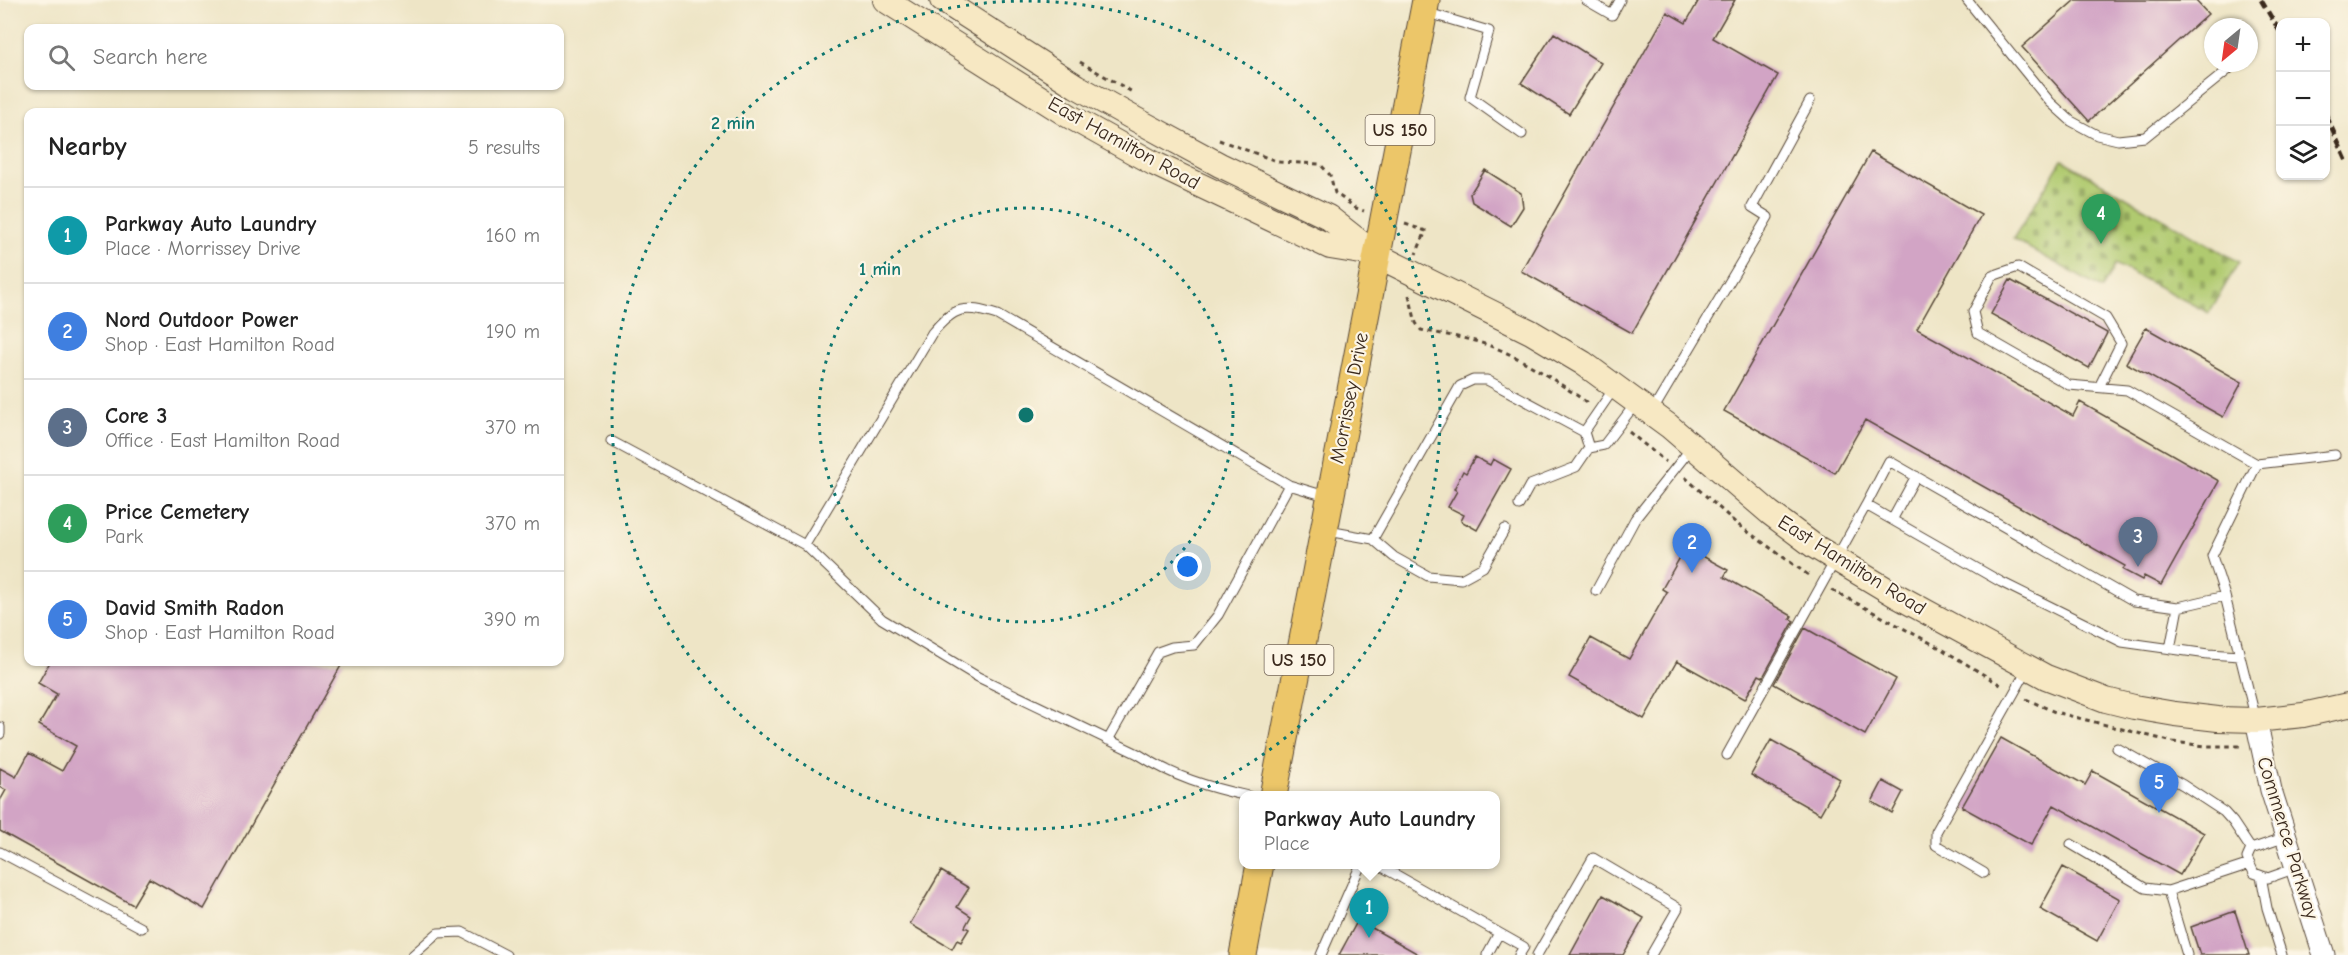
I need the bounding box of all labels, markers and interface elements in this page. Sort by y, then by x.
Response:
north arrow [2204,18,2258,72]
map controls [2276,18,2330,180]
button: + [2276,18,2330,72]
search box [24,24,564,90]
icon: search [45,41,78,74]
text: Search here [93,44,208,70]
button: − [2276,72,2330,126]
street label: East Hamilton Road [1044,92,1204,194]
text: 2 min [711,113,755,134]
road number: US 150 [1366,115,1434,145]
button: layers [2276,126,2330,180]
text: Nearby [48,132,127,162]
text: 5 results [468,136,540,159]
pin: 4 [2082,194,2120,244]
text: Parkway Auto Laundry [105,211,316,237]
text: 1 [64,224,71,247]
text: 160 m [486,224,540,247]
text: Place · Morrissey Drive [105,237,300,260]
text: 1 min [859,259,901,280]
text: Nord Outdoor Power [105,307,298,333]
text: 2 [63,320,72,343]
text: 190 m [486,320,540,343]
street label: Morrissey Drive [1325,331,1373,465]
text: Shop · East Hamilton Road [105,333,335,356]
text: Core 3 [105,403,167,429]
centre of rings [1016,405,1036,425]
text: 3 [63,416,72,439]
text: 370 m [485,416,540,439]
text: Office · East Hamilton Road [105,429,340,452]
text: Price Cemetery [105,499,249,525]
street label: East Hamilton Road [1774,510,1930,620]
text: 4 [63,512,72,535]
text: 370 m [485,512,540,535]
pin: 3 [2118,518,2158,567]
pin: 2 [1672,524,1712,573]
text: Park [105,525,143,548]
your location [1173,552,1202,581]
text: David Smith Radon [105,595,284,621]
text: 5 [62,608,73,631]
text: 390 m [484,608,540,631]
text: Shop · East Hamilton Road [105,621,335,644]
road number: US 150 [1264,645,1334,675]
street label: Commerce Parkway [2252,754,2324,922]
pin: 5 [2140,764,2178,813]
popup [1239,791,1500,869]
text: Parkway Auto Laundry [1264,806,1475,832]
text: Place [1264,832,1309,855]
pin: 1 [1350,888,1388,938]

